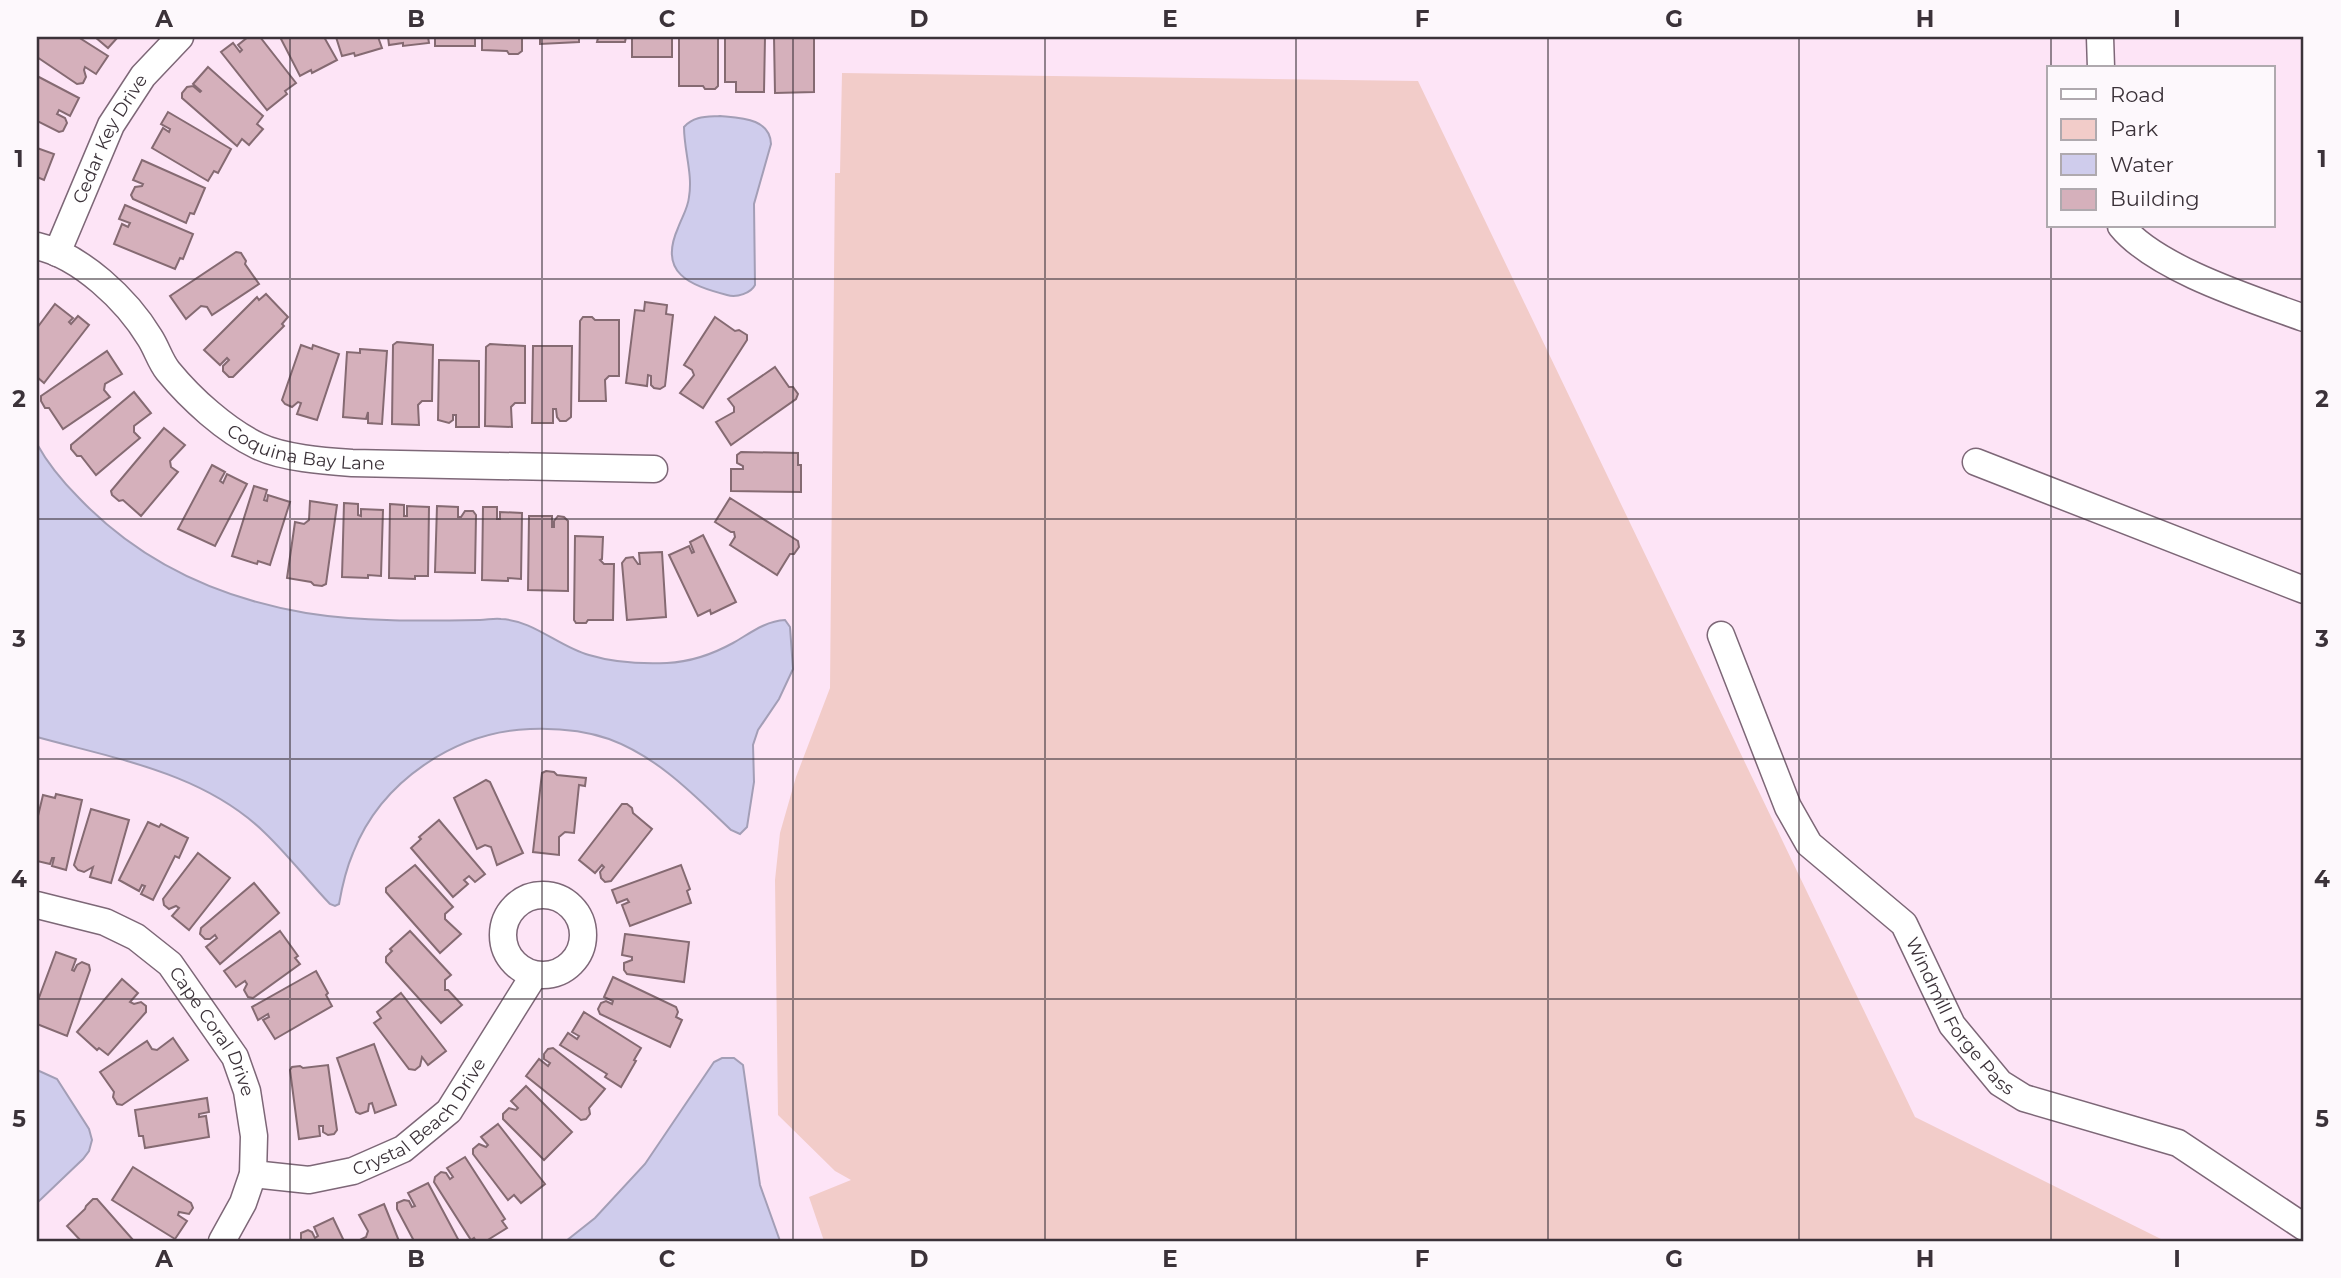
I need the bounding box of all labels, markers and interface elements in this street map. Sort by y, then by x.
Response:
text: A [154,5,173,33]
text: B [407,5,425,33]
text: C [659,5,676,33]
text: D [910,5,929,33]
text: E [1162,5,1178,33]
text: F [1415,5,1430,33]
text: G [1665,5,1683,33]
text: H [1916,5,1934,33]
text: I [2173,5,2181,33]
legend [2047,66,2274,228]
street label: Cedar Key Drive [68,70,152,207]
text: Road [2110,82,2165,107]
text: Park [2110,116,2158,141]
text: 1 [14,145,24,173]
text: 1 [2317,145,2327,173]
text: Water [2110,152,2174,177]
text: Building [2110,186,2200,211]
text: 2 [12,385,26,413]
text: 2 [2315,385,2329,413]
street label: Coquina Bay Lane [223,419,385,475]
text: 3 [11,625,26,653]
text: 3 [2314,625,2329,653]
text: 4 [11,865,27,893]
text: 4 [2314,865,2330,893]
street label: Windmill Forge Pass [1901,934,2018,1100]
street label: Cape Coral Drive [164,962,259,1099]
street label: Crystal Beach Drive [349,1054,491,1181]
text: 5 [12,1105,26,1133]
text: 5 [2315,1105,2329,1133]
text: A [154,1245,173,1273]
text: B [407,1245,425,1273]
text: C [659,1245,676,1273]
text: D [910,1245,929,1273]
text: E [1162,1245,1178,1273]
text: F [1415,1245,1430,1273]
text: G [1665,1245,1683,1273]
text: H [1916,1245,1934,1273]
text: I [2173,1245,2181,1273]

